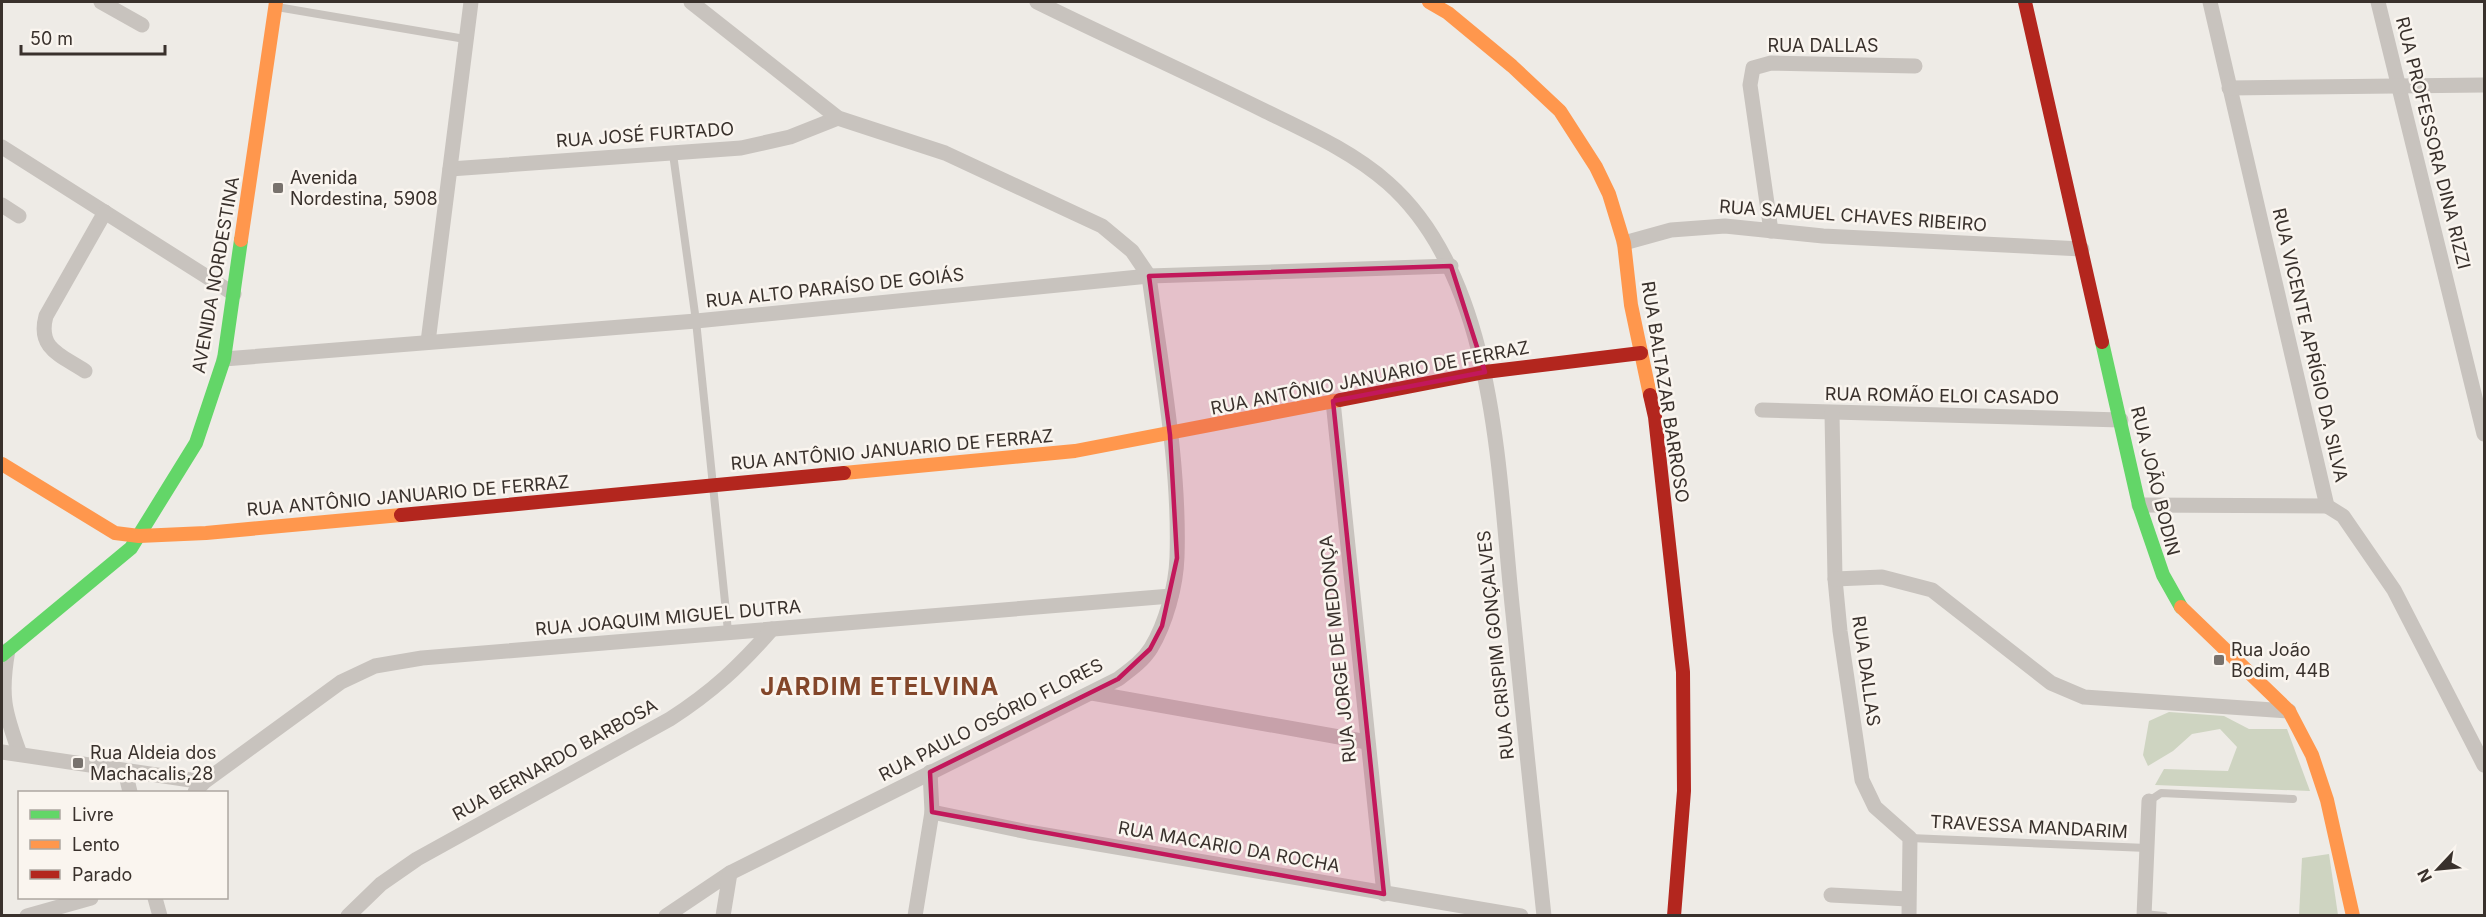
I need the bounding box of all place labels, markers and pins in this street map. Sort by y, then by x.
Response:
place label: Avenida Nordestina, 5908 [290,167,438,209]
marker: Avenida Nordestina, 5908 [271,181,285,195]
place label: Rua João Bodim, 44B [2231,639,2330,681]
marker: Rua João Bodim, 44B [2212,653,2226,667]
place label: Rua Aldeia dos Machacalis,28 [90,742,217,784]
marker: Rua Aldeia dos Machacalis,28 [71,756,85,770]

